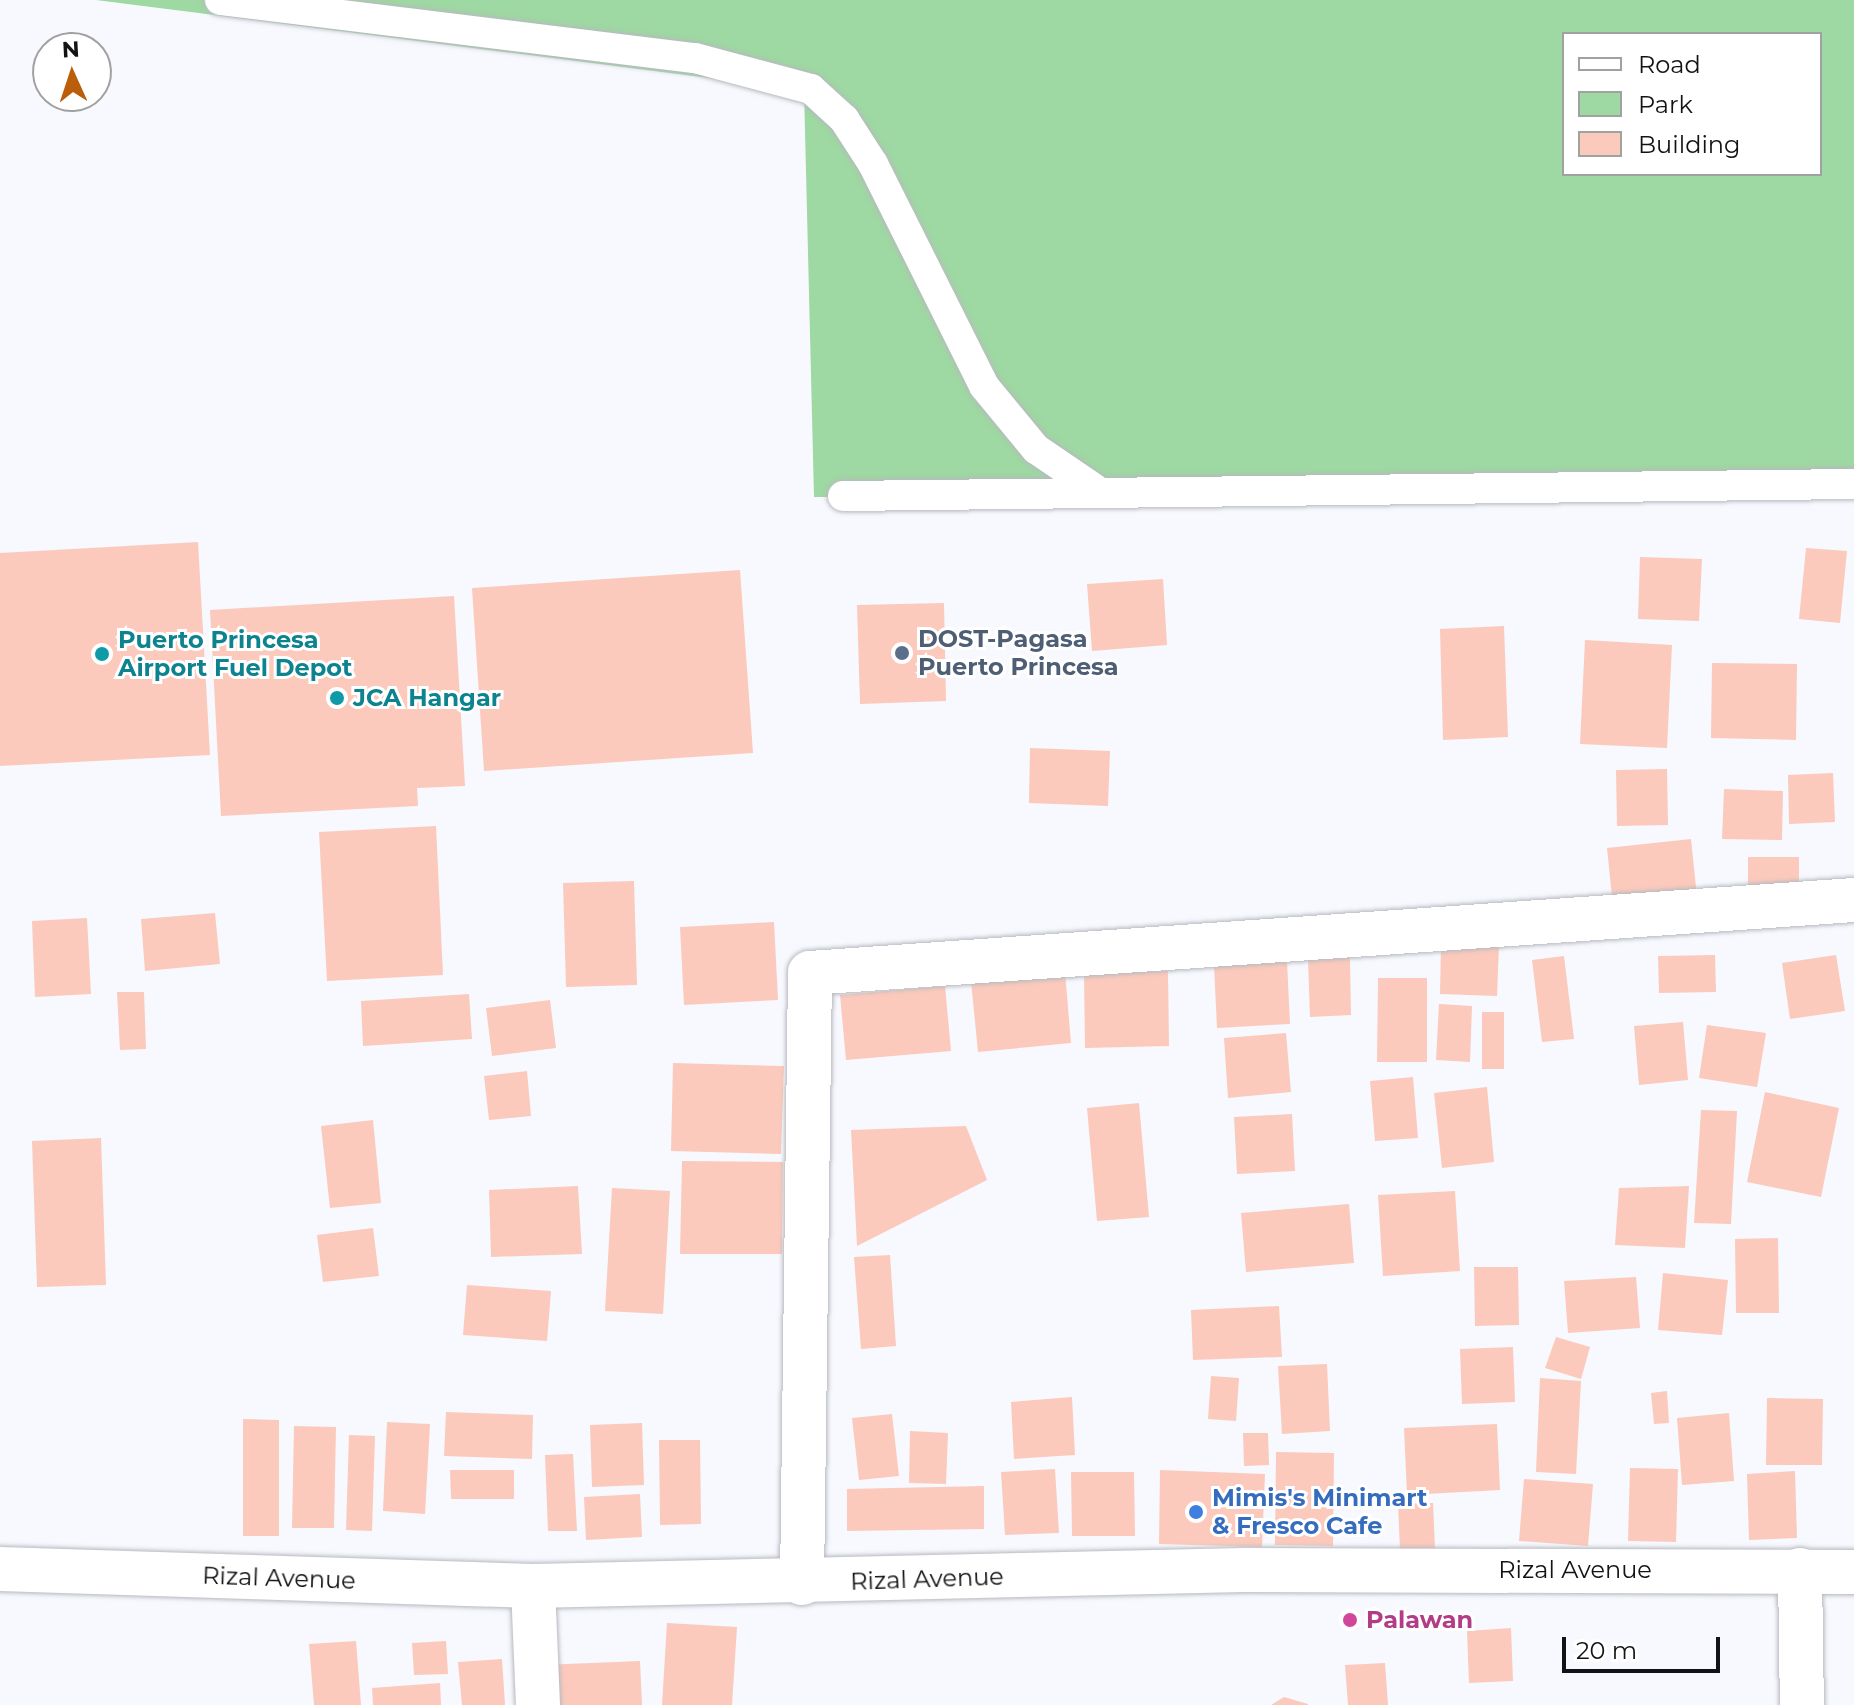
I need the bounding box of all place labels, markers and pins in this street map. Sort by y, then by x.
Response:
place label: DOST-Pagasa Puerto Princesa [918,625,1119,681]
place label: Puerto Princesa Airport Fuel Depot [118,626,352,682]
marker: DOST-Pagasa Puerto Princesa [893,644,911,662]
marker: Puerto Princesa Airport Fuel Depot [93,645,111,663]
place label: JCA Hangar [353,684,501,712]
marker: JCA Hangar [328,689,346,707]
place label: Mimis's Minimart & Fresco Cafe [1212,1484,1427,1540]
marker: Mimis's Minimart & Fresco Cafe [1187,1503,1205,1521]
place label: Palawan [1366,1606,1473,1634]
marker: Palawan [1341,1611,1359,1629]

